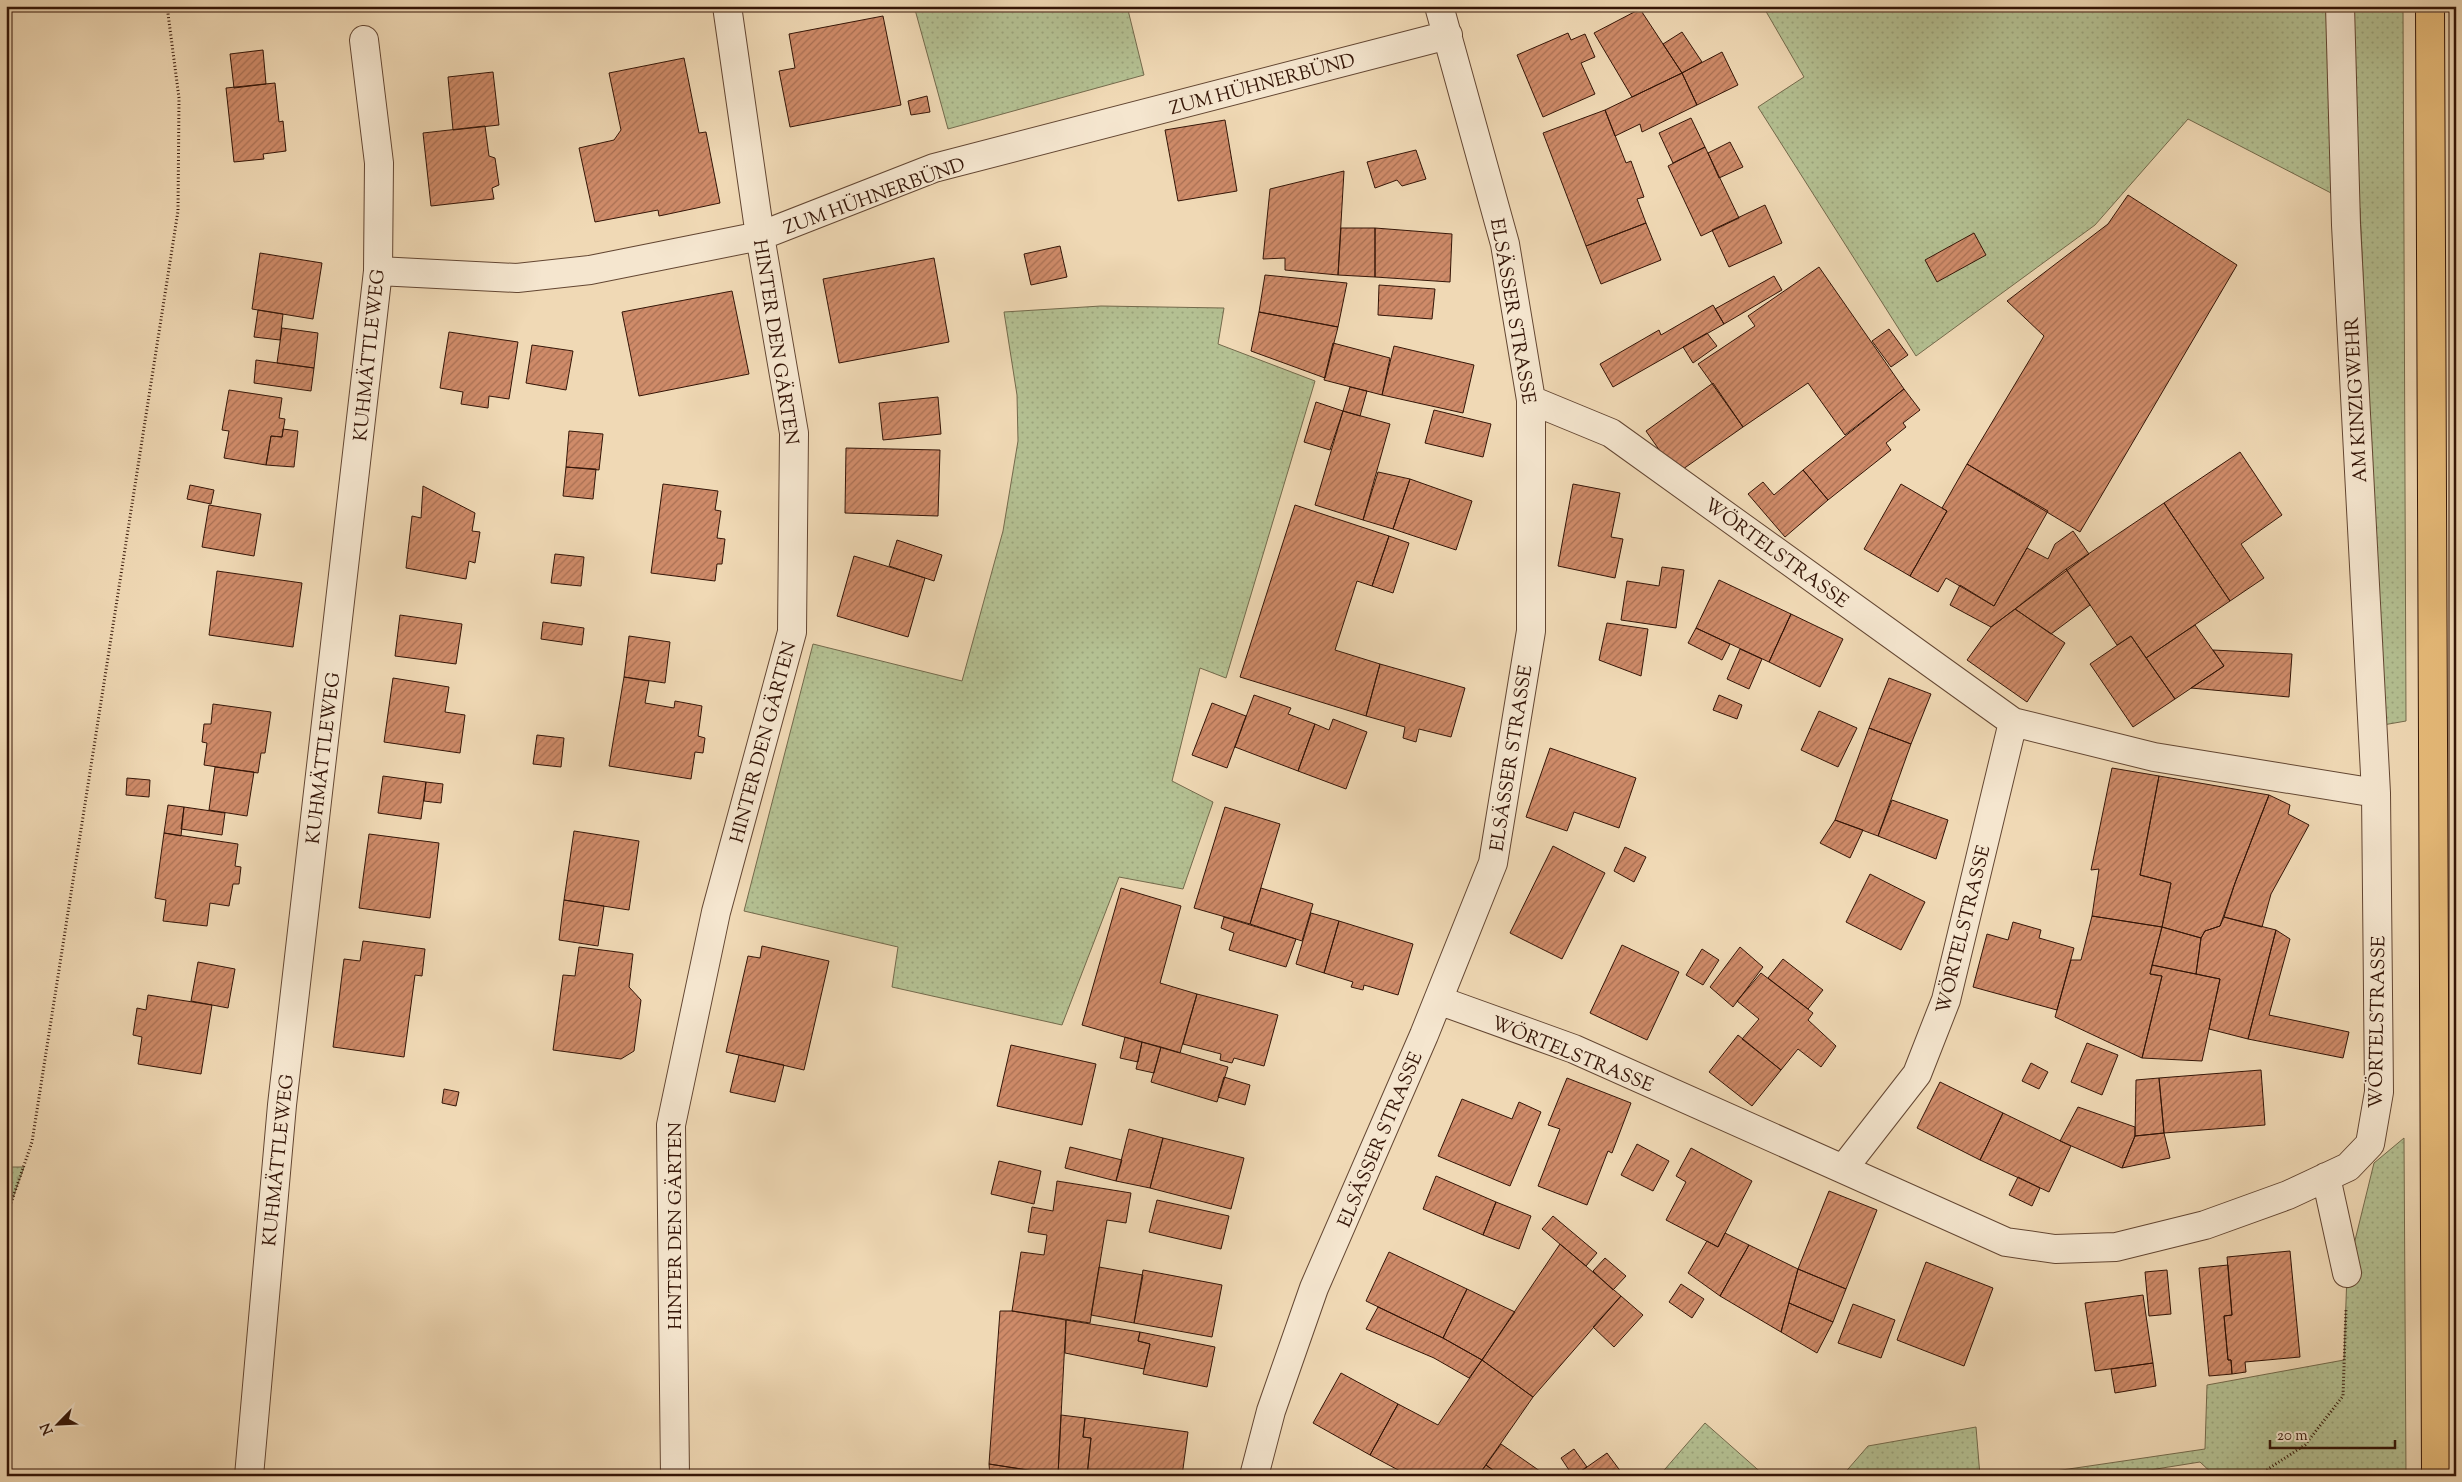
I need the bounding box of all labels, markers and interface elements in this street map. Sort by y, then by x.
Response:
street label: ZUM HÜHNERBÜND [1167,48,1358,123]
street label: ZUM HÜHNERBÜND [780,152,969,243]
street label: ELSÄSSER STRASSE [1482,216,1541,407]
street label: HINTER DEN GÄRTEN [745,238,804,447]
street label: KUHMÄTTLEWEG [348,268,393,443]
street label: AM KINZIGWEHR [2340,316,2375,483]
street label: WÖRTELSTRASSE [1698,492,1854,616]
street label: HINTER DEN GÄRTEN [725,639,804,846]
street label: ELSÄSSER STRASSE [1484,663,1541,853]
street label: KUHMÄTTLEWEG [301,671,348,846]
street label: WÖRTELSTRASSE [1930,842,1999,1017]
street label: WÖRTELSTRASSE [2363,935,2394,1109]
street label: WÖRTELSTRASSE [1487,1010,1658,1100]
street label: ELSÄSSER STRASSE [1332,1048,1431,1232]
street label: KUHMÄTTLEWEG [257,1073,302,1248]
street label: HINTER DEN GÄRTEN [663,1122,690,1330]
north arrow [32,1400,82,1450]
scale bar [2270,1417,2394,1449]
text: N [37,1419,59,1438]
text: 20 m [2277,1426,2308,1447]

